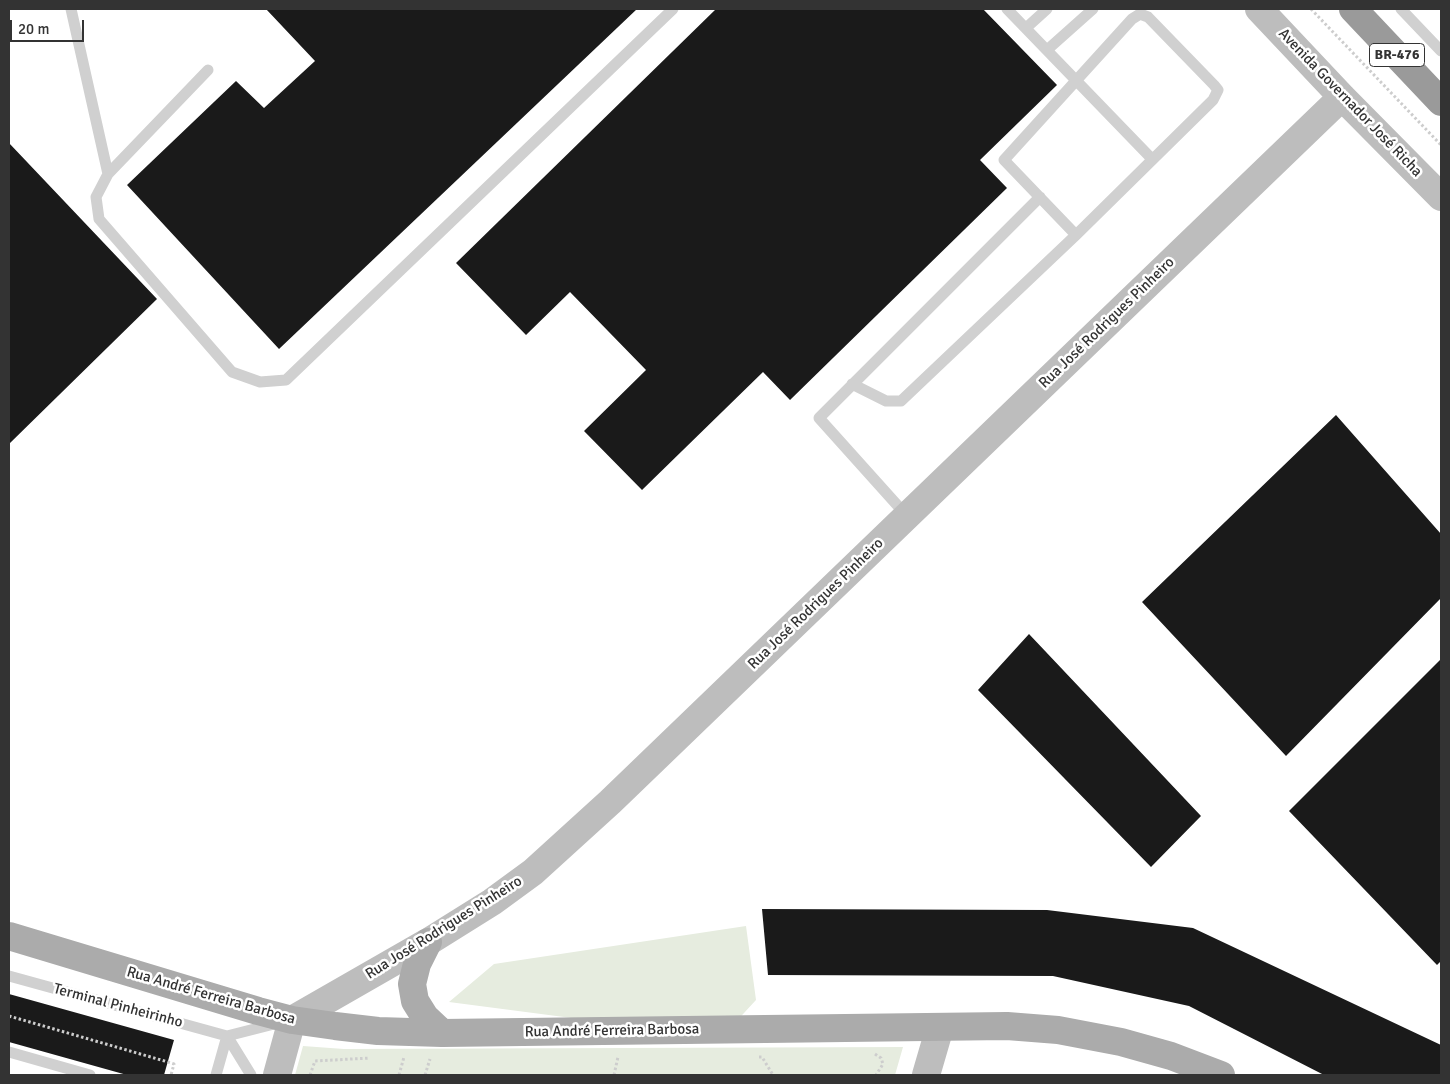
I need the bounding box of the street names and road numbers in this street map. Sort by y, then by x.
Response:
street label: Avenida Governador José Richa [1274,25,1426,181]
road number: BR-476 [1370,44,1424,66]
street label: Rua José Rodrigues Pinheiro [1036,254,1178,392]
street label: Rua José Rodrigues Pinheiro [745,535,887,673]
street label: Rua José Rodrigues Pinheiro [362,872,526,984]
street label: Rua André Ferreira Barbosa [125,963,297,1029]
street label: Terminal Pinheirinho [51,980,185,1032]
street label: Rua André Ferreira Barbosa [524,1020,700,1042]

